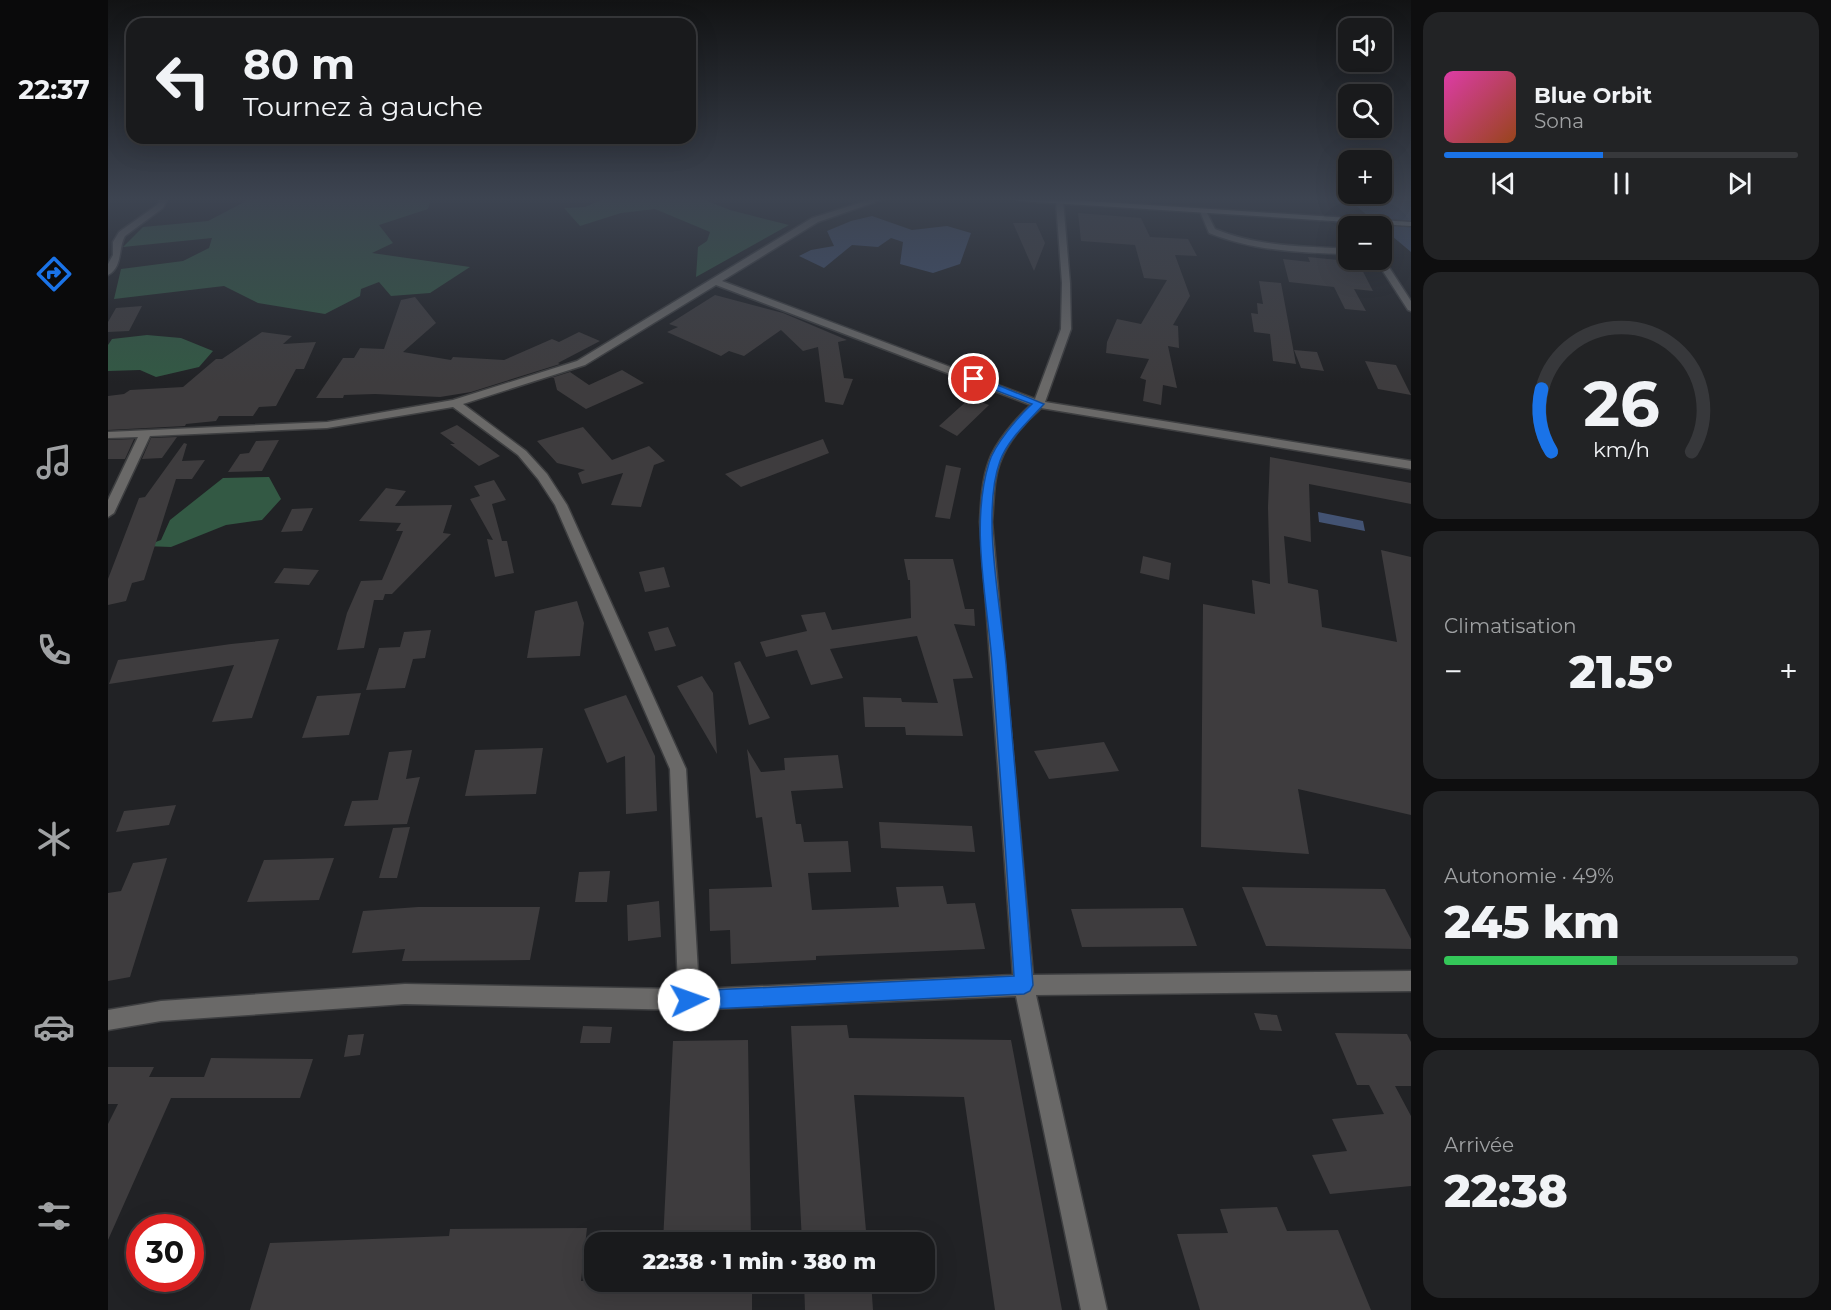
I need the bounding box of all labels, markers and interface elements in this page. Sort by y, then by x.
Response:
map controls [1338,18,1392,270]
button: sound [1338,18,1392,72]
text: 80 m [243,38,355,90]
icon: left [144,42,222,120]
text: 22:37 [18,73,90,106]
text: Blue Orbit [1534,82,1652,109]
button: search [1338,84,1392,138]
text: Tournez à gauche [243,90,483,123]
text: Sona [1534,109,1584,133]
button: + [1338,150,1392,204]
icon: previous [1487,167,1520,200]
icon: pause [1605,167,1638,200]
icon: next [1723,167,1756,200]
button: − [1338,216,1392,270]
icon: directions [33,253,75,295]
pin [948,353,999,404]
icon: arrive [957,362,990,395]
text: 26 [1583,367,1659,443]
text: km/h [1592,437,1650,463]
icon: music [33,441,75,483]
text: Climatisation [1444,614,1577,638]
icon: phone [33,629,75,671]
text: 21.5° [1569,644,1673,699]
text: − [1444,651,1463,691]
text: + [1779,651,1798,691]
icon: climate [33,818,75,860]
text: Autonomie · 49% [1444,864,1614,888]
text: 245 km [1444,894,1620,949]
position arrow [657,968,721,1032]
icon: car [33,1006,75,1048]
text: Arrivée [1444,1133,1514,1157]
text: 22:38 [1444,1163,1568,1218]
icon: filters [33,1195,75,1237]
speed limit sign: 30 [126,1214,204,1292]
text: 22:38 · 1 min · 380 m [643,1248,876,1275]

